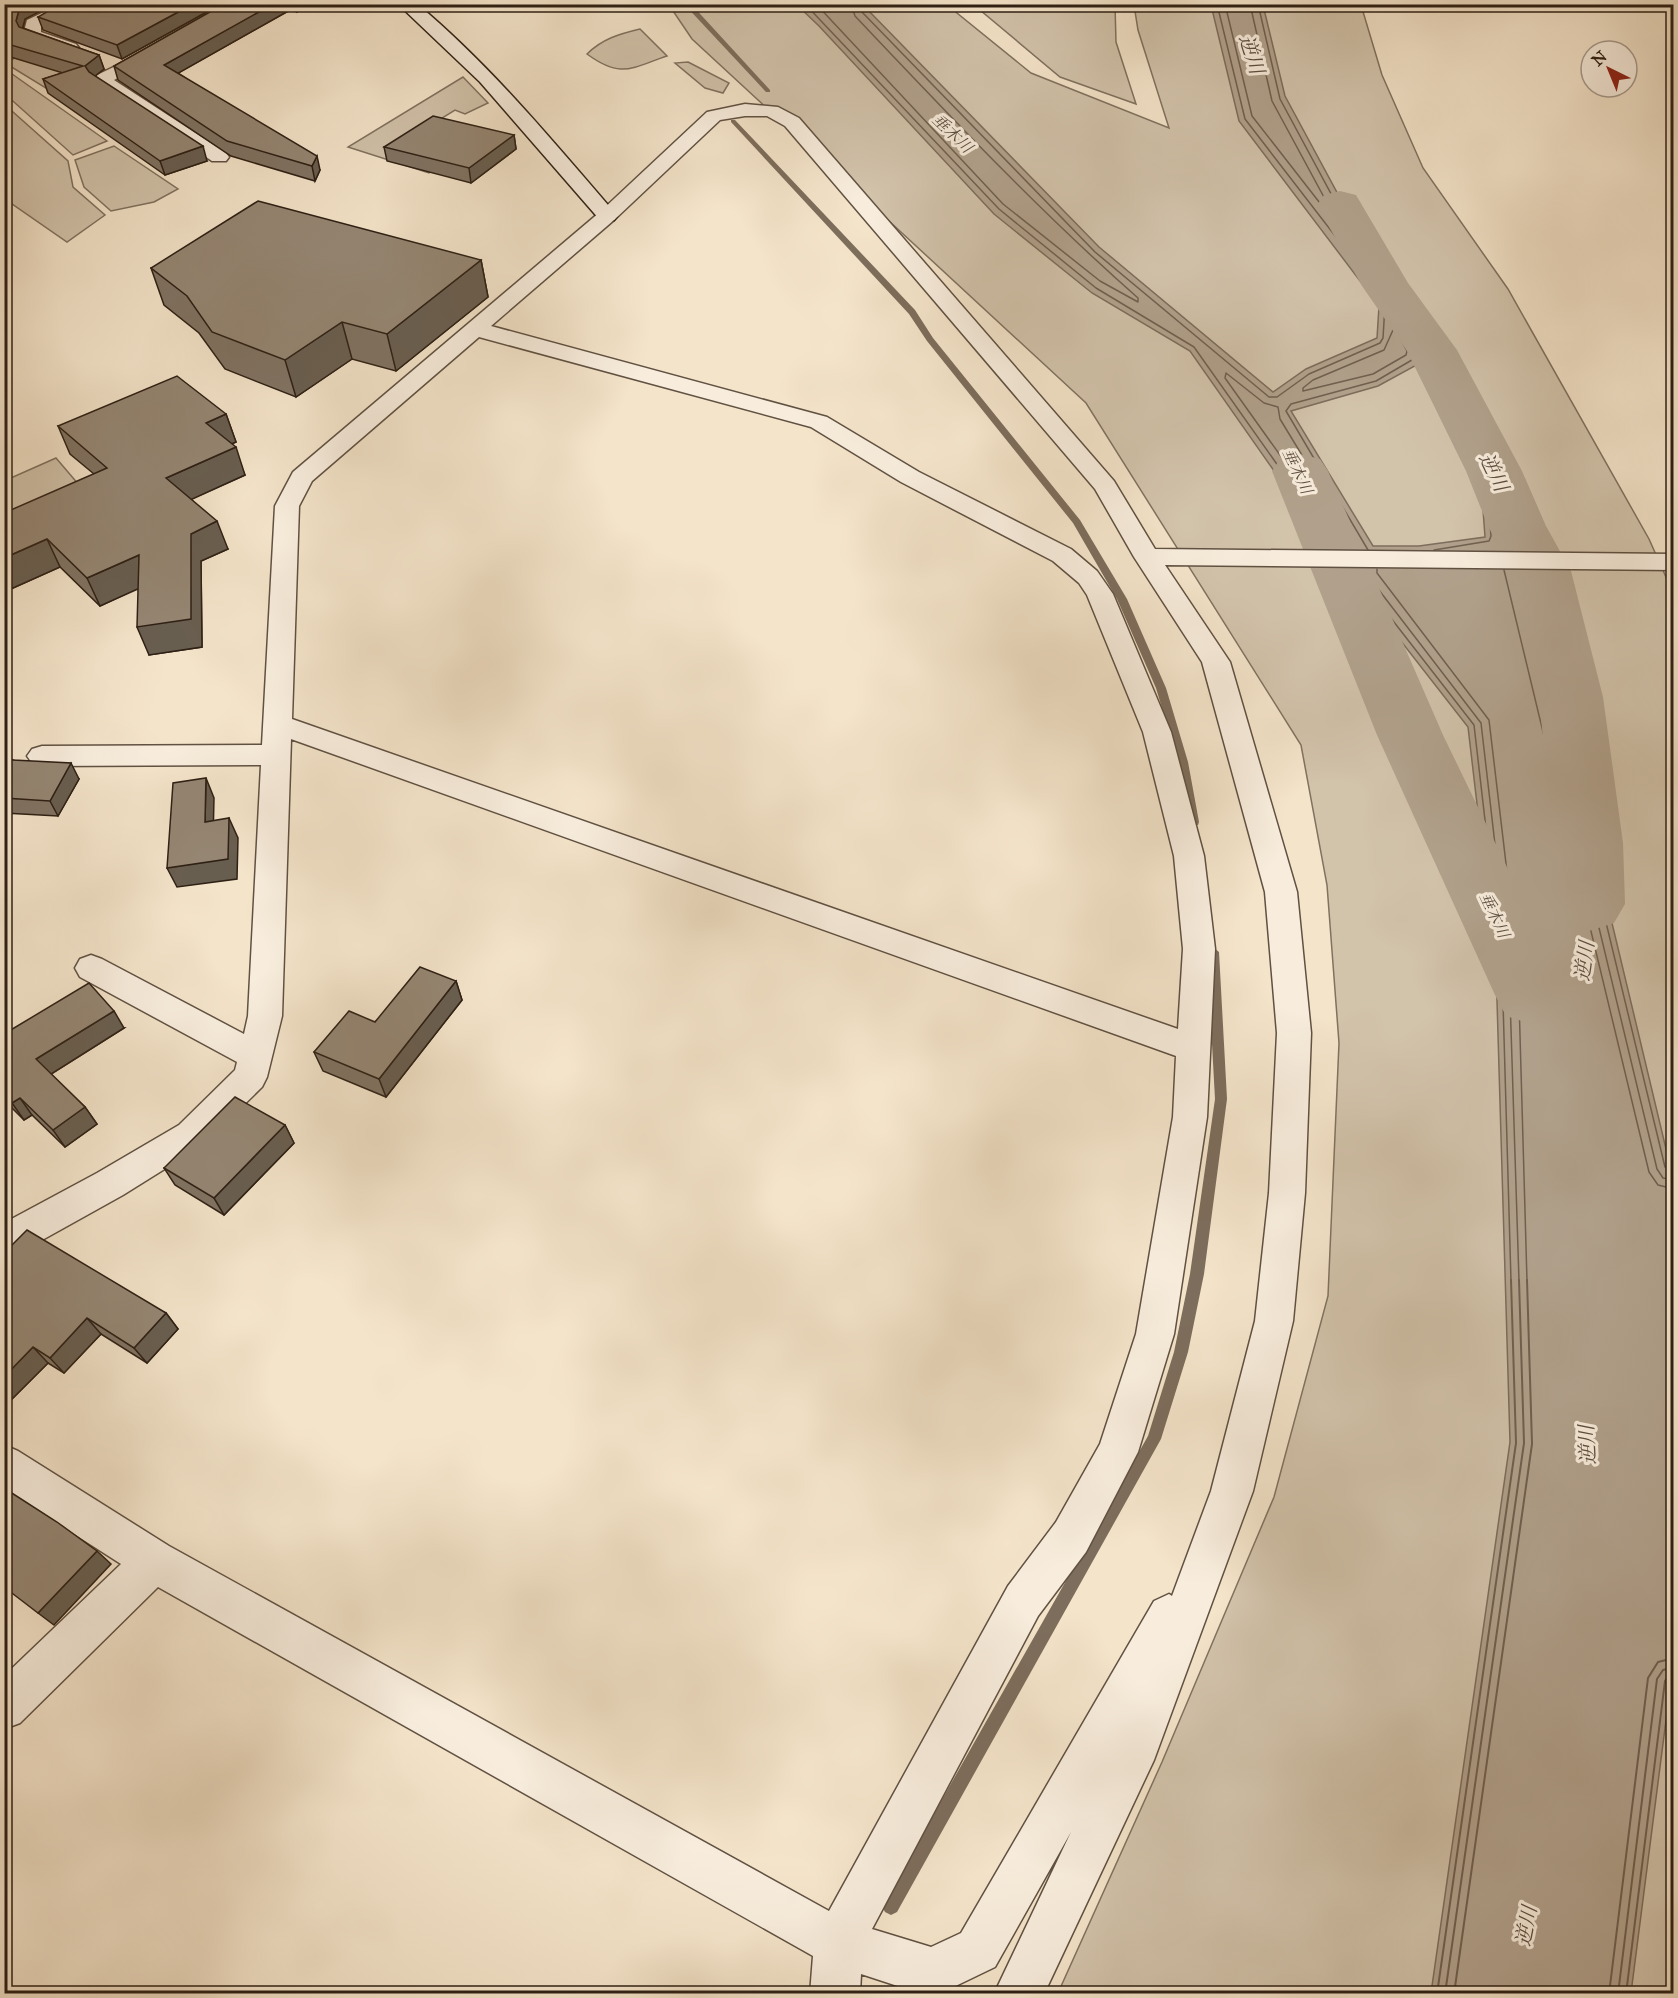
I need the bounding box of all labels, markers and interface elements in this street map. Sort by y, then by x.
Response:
water label: 逆川 [1234,31,1270,79]
north arrow [1579,39,1639,99]
text: N [1588,47,1611,70]
water label: 垂木川 [929,110,978,158]
water label: 垂木川 [1279,445,1317,499]
water label: 逆川 [1474,449,1514,497]
water label: 垂木川 [1476,889,1514,943]
water label: 逆川 [1569,938,1599,982]
water label: 逆川 [1574,1422,1600,1466]
water label: 逆川 [1510,1902,1542,1948]

